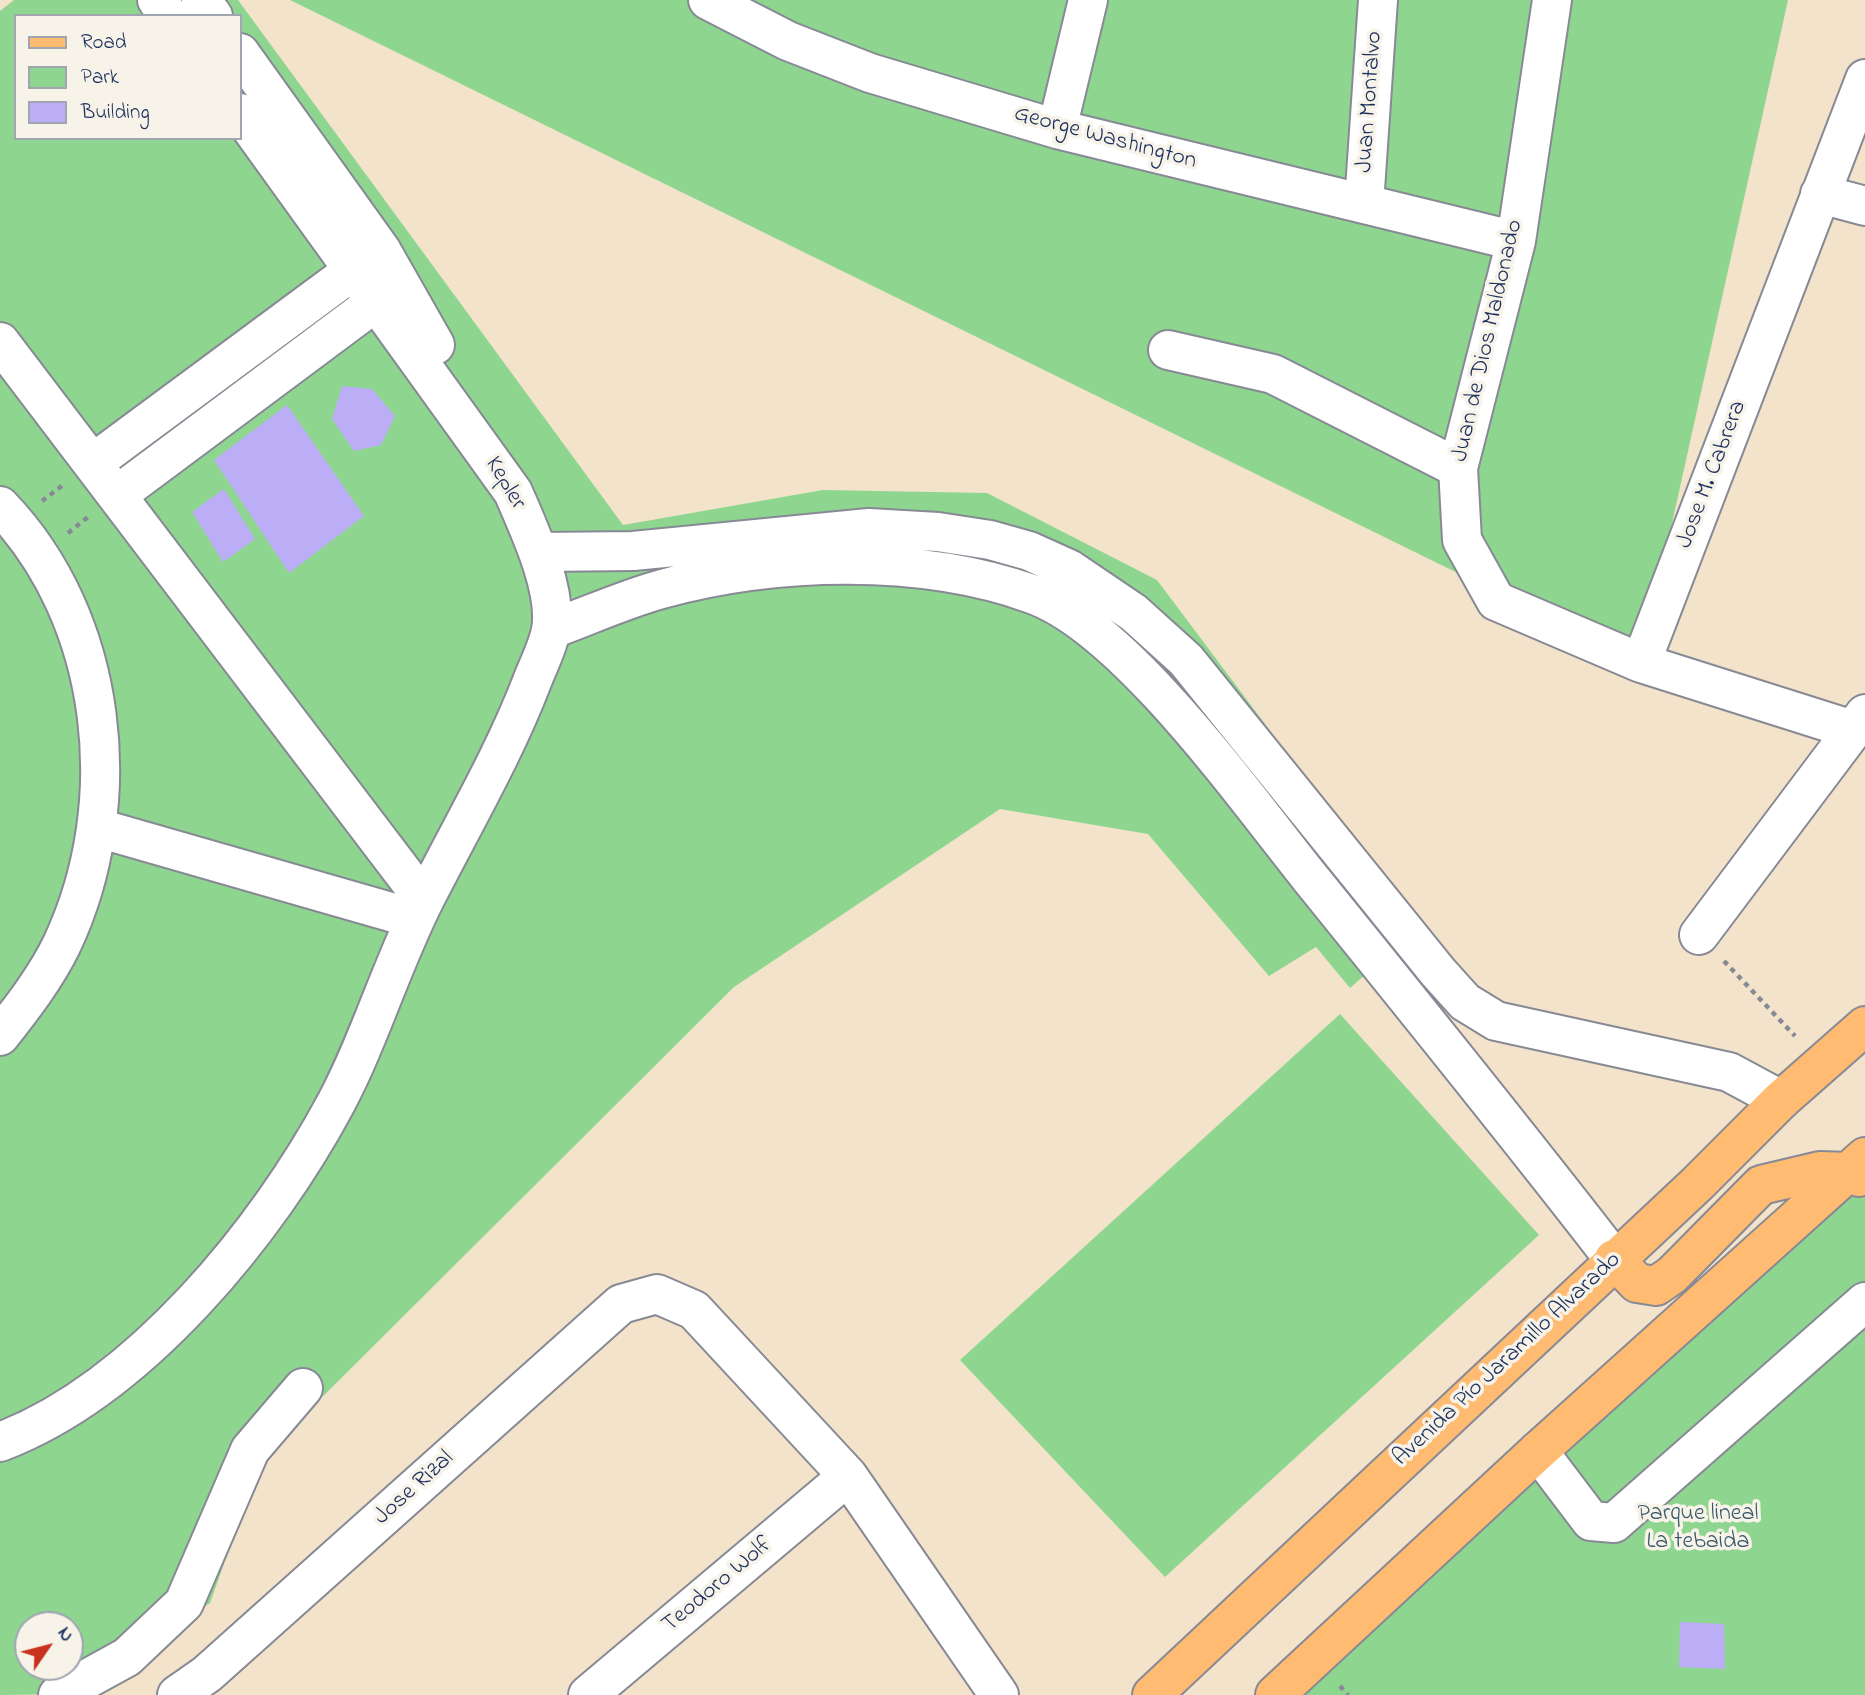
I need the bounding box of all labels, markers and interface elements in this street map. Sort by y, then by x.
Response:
legend [14,14,242,140]
text: Road [81,28,127,58]
street label: Juan Montalvo [1352,30,1390,174]
text: Park [81,63,119,93]
text: Building [81,98,150,128]
street label: George Washington [1011,101,1199,177]
street label: Juan de Dios Maldonado [1447,217,1531,465]
street label: Jose M. Cabrera [1672,397,1754,553]
street label: Kepler [477,452,531,516]
street label: Avenida Pío Jaramillo Alvarado [1388,1247,1628,1473]
street label: Jose Rizal [369,1446,461,1532]
park label: Parque lineal La tebaida [1637,1501,1759,1557]
street label: Teodoro Wolf [657,1532,779,1640]
north arrow [14,1611,84,1681]
text: N [50,1622,80,1648]

